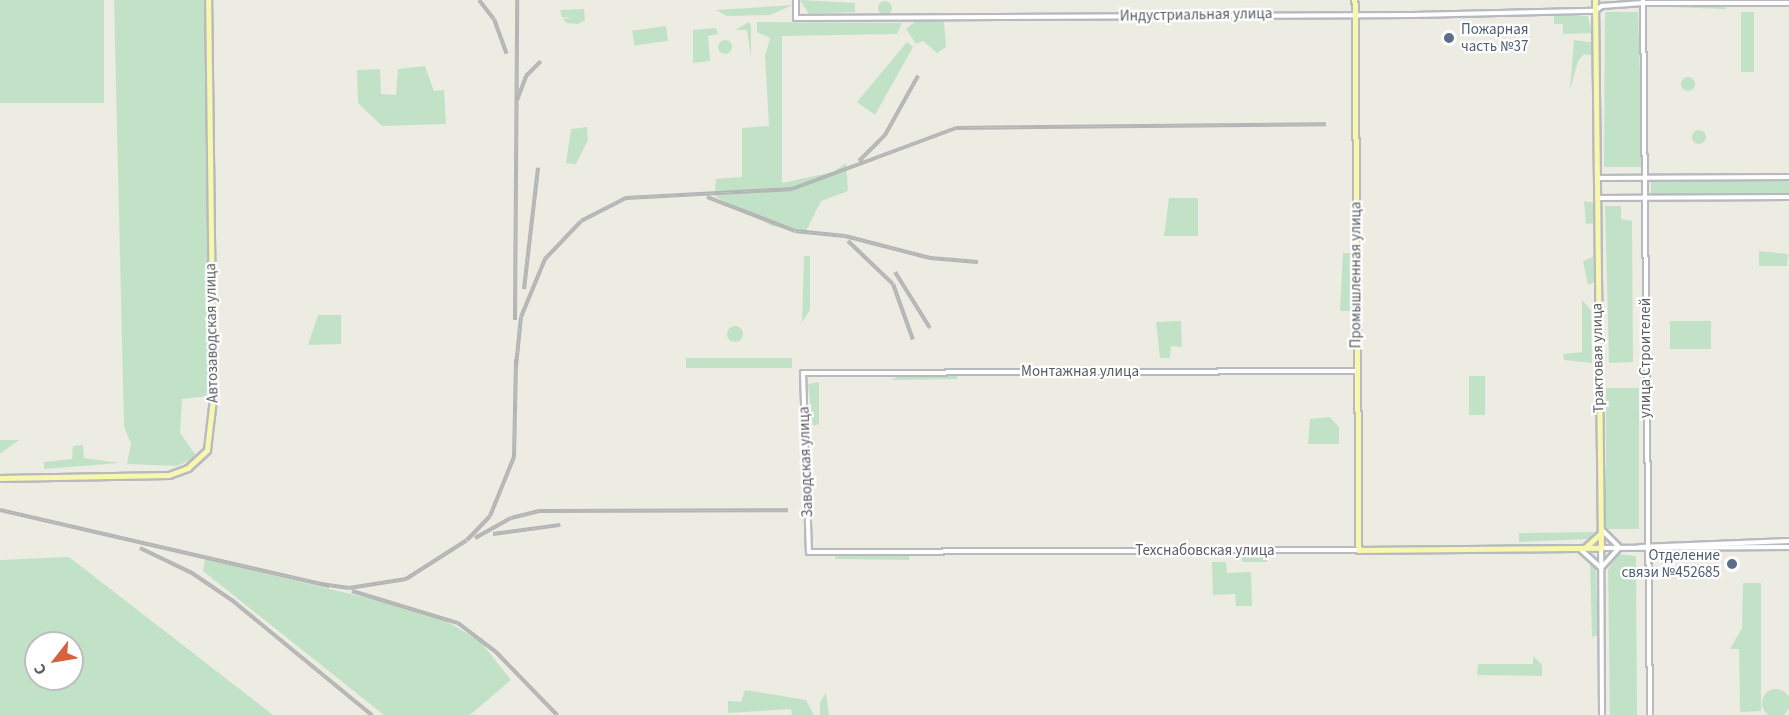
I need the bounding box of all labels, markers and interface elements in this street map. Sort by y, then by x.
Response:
street label: Индустриальная улица [1120,5,1272,25]
place label: Пожарная часть №37 [1461,20,1529,55]
marker: Пожарная часть №37 [1442,31,1456,45]
street label: Промышленная улица [1347,202,1365,348]
street label: Автозаводская улица [202,263,222,403]
street label: улица Строителей [1637,298,1655,418]
street label: Трактовая улица [1588,303,1608,413]
street label: Монтажная улица [1021,363,1139,381]
street label: Заводская улица [795,406,817,518]
street label: Техснабовская улица [1135,542,1275,560]
place label: Отделение связи №452685 [1621,546,1720,581]
marker: Отделение связи №452685 [1725,557,1739,571]
north arrow [24,631,84,691]
text: С [28,660,52,679]

